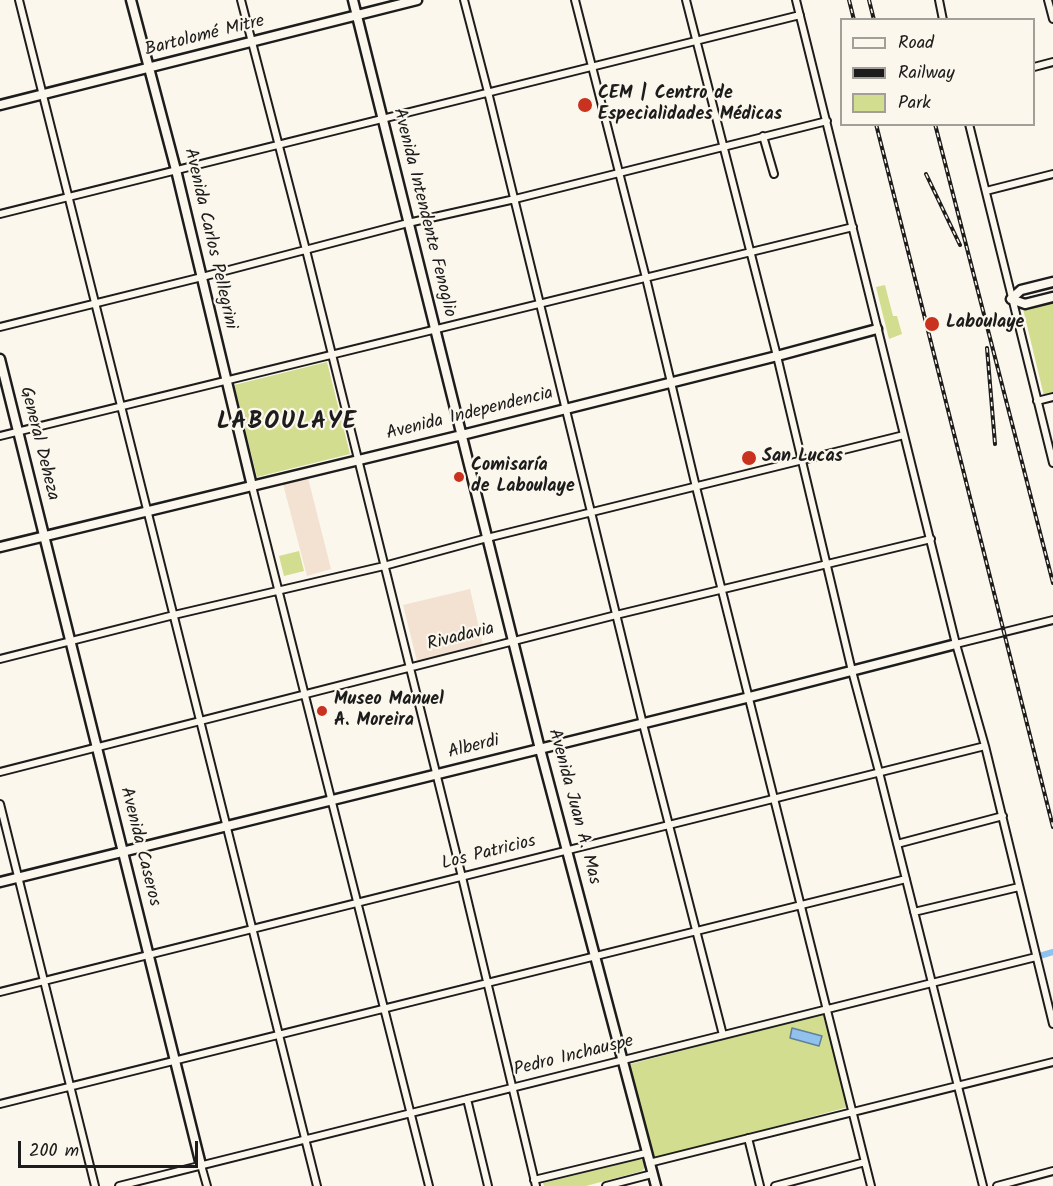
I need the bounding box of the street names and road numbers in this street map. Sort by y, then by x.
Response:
street label: Bartolomé Mitre [143,12,267,62]
street label: Avenida Intendente Fenoglio [387,106,459,320]
street label: Avenida Carlos Pellegrini [178,146,240,332]
street label: Avenida Independencia [384,384,556,446]
street label: General Deheza [13,385,63,503]
street label: Rivadavia [425,619,497,657]
street label: Avenida Juan A. Mas [542,727,604,887]
street label: Alberdi [446,731,502,765]
street label: Avenida Caseros [114,785,164,909]
street label: Los Patricios [440,832,538,876]
street label: Pedro Inchauspe [512,1032,636,1082]

